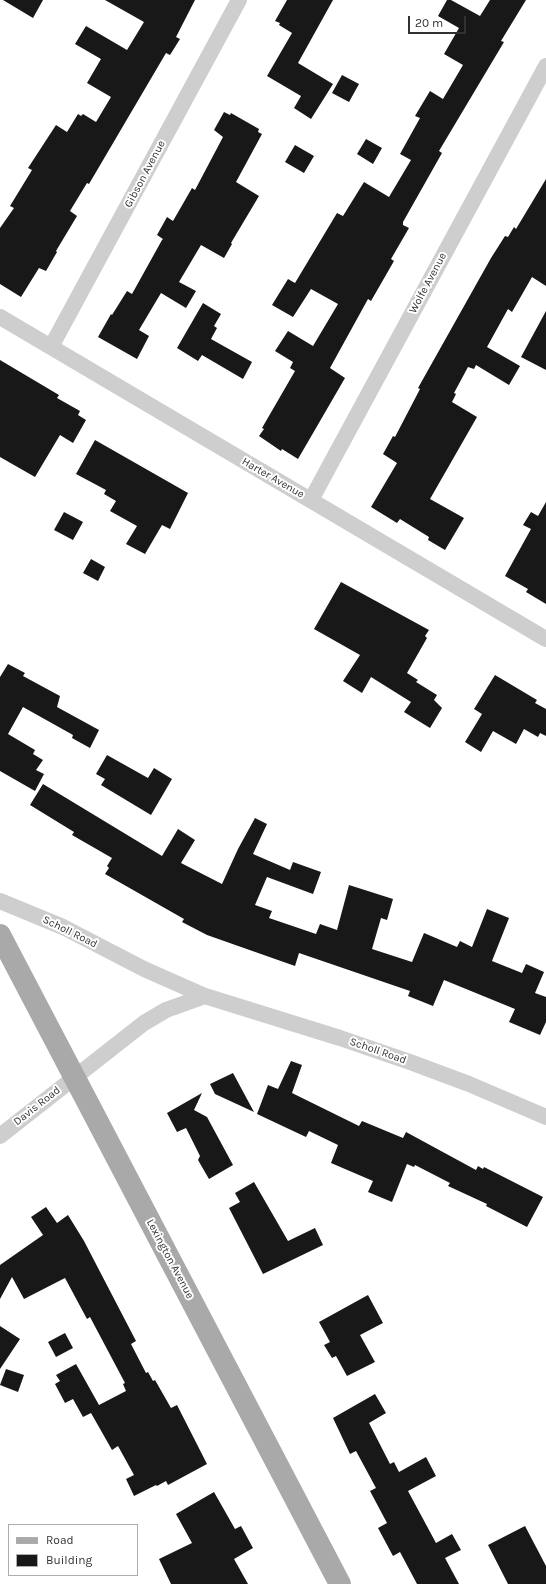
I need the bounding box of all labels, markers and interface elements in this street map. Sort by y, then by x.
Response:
scale bar [410,8,468,34]
text: 20 m [415,16,443,30]
street label: Gibson Avenue [122,138,168,210]
street label: Wolfe Avenue [406,250,450,316]
street label: Harter Avenue [239,455,307,501]
street label: Scholl Road [41,913,99,951]
street label: Scholl Road [348,1035,408,1067]
street label: Davis Road [11,1084,63,1128]
street label: Lexington Avenue [143,1217,197,1301]
legend [8,1524,138,1576]
text: Road [46,1533,74,1547]
text: Building [46,1553,92,1567]

